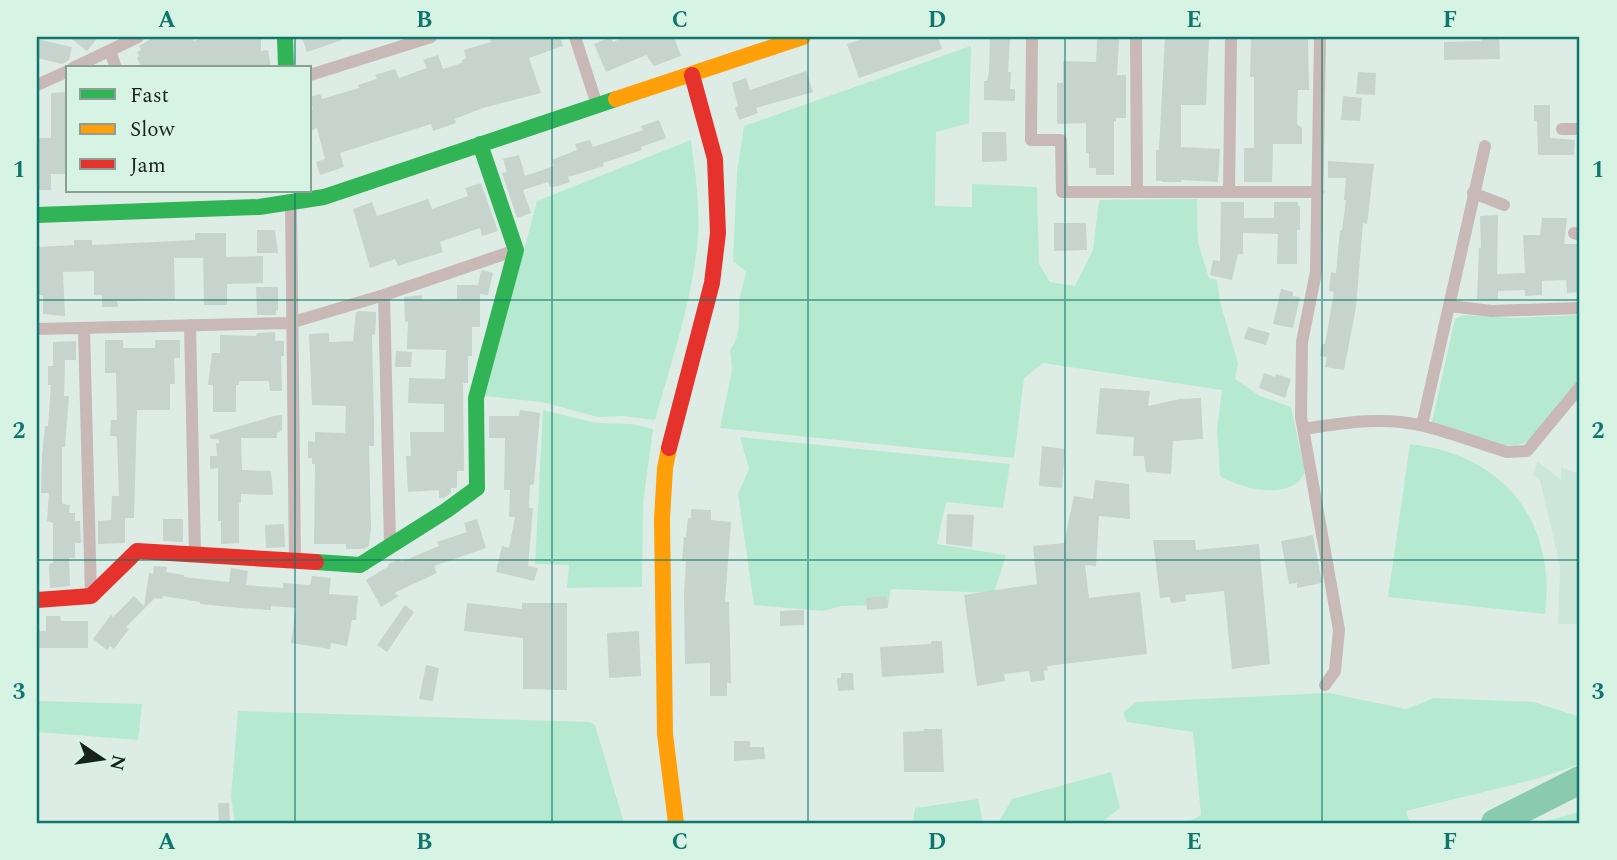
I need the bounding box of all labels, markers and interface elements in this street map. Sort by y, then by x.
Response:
text: A [158,3,176,38]
text: B [416,3,432,38]
text: C [672,3,688,38]
text: D [928,3,946,38]
text: E [1186,3,1202,38]
text: F [1443,3,1457,38]
legend [66,66,312,192]
text: Fast [130,80,169,112]
text: Slow [130,114,176,146]
text: Jam [130,150,166,182]
text: 1 [13,153,25,188]
text: 1 [1592,153,1604,188]
text: 2 [13,414,26,449]
text: 2 [1592,414,1605,449]
text: 3 [13,675,26,710]
text: 3 [1592,675,1605,710]
north arrow [66,724,136,794]
text: N [101,752,133,773]
text: A [158,825,176,860]
text: B [416,825,432,860]
text: C [672,825,688,860]
text: D [928,825,946,860]
text: E [1186,825,1202,860]
text: F [1443,825,1457,860]

